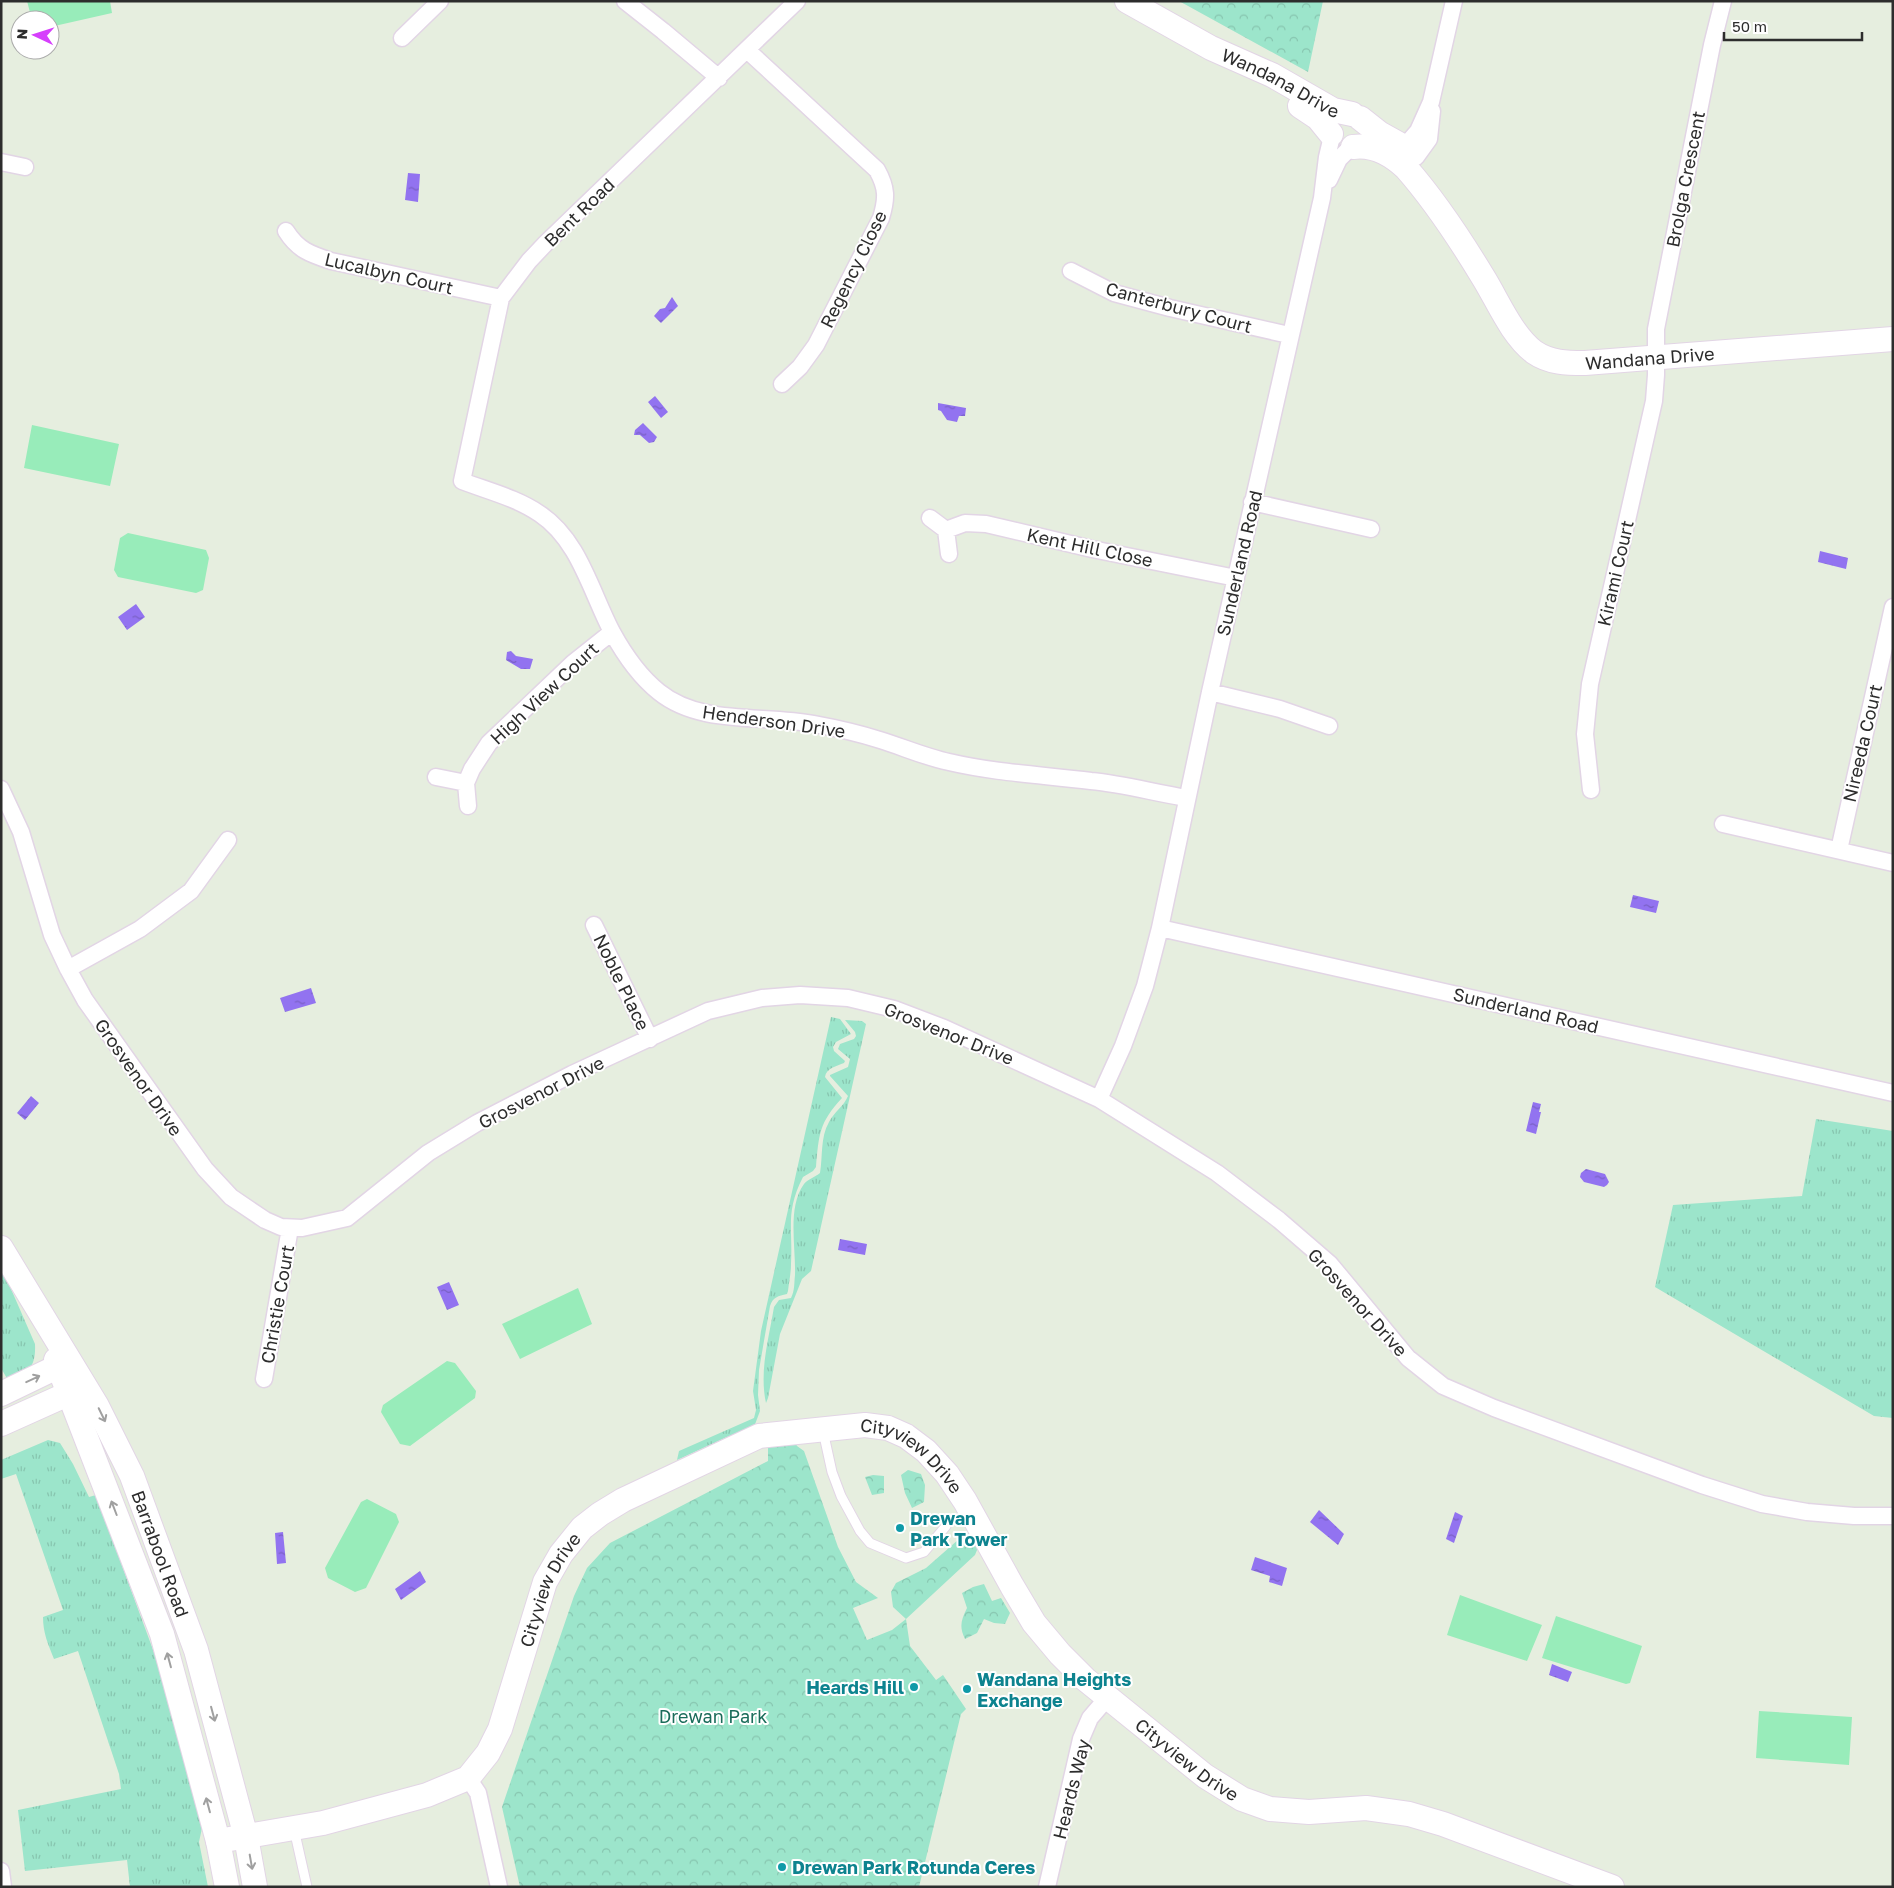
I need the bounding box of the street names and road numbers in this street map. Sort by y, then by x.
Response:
street label: Wandana Drive [1218,43,1341,122]
street label: Brolga Crescent [1661,109,1709,249]
street label: Bent Road [539,173,619,251]
street label: Regency Close [815,207,891,331]
street label: Lucalbyn Court [323,248,455,298]
street label: Canterbury Court [1103,277,1255,337]
street label: Wandana Drive [1584,342,1715,374]
street label: Sunderland Road [1212,488,1266,638]
street label: Kirami Court [1592,518,1638,628]
street label: Kent Hill Close [1025,523,1155,571]
street label: High View Court [485,637,603,749]
street label: Nireeda Court [1838,682,1886,804]
street label: Henderson Drive [701,700,847,742]
street label: Noble Place [589,930,655,1034]
street label: Sunderland Road [1451,983,1601,1037]
street label: Grosvenor Drive [881,997,1017,1069]
street label: Grosvenor Drive [90,1014,188,1140]
street label: Grosvenor Drive [475,1051,607,1133]
street label: Christie Court [256,1243,298,1365]
street label: Grosvenor Drive [1304,1243,1412,1361]
street label: Cityview Drive [859,1414,968,1497]
street label: Barrabool Road [127,1487,194,1620]
street label: Cityview Drive [515,1528,585,1650]
street label: Cityview Drive [1131,1713,1243,1805]
street label: Heards Way [1048,1737,1094,1841]

